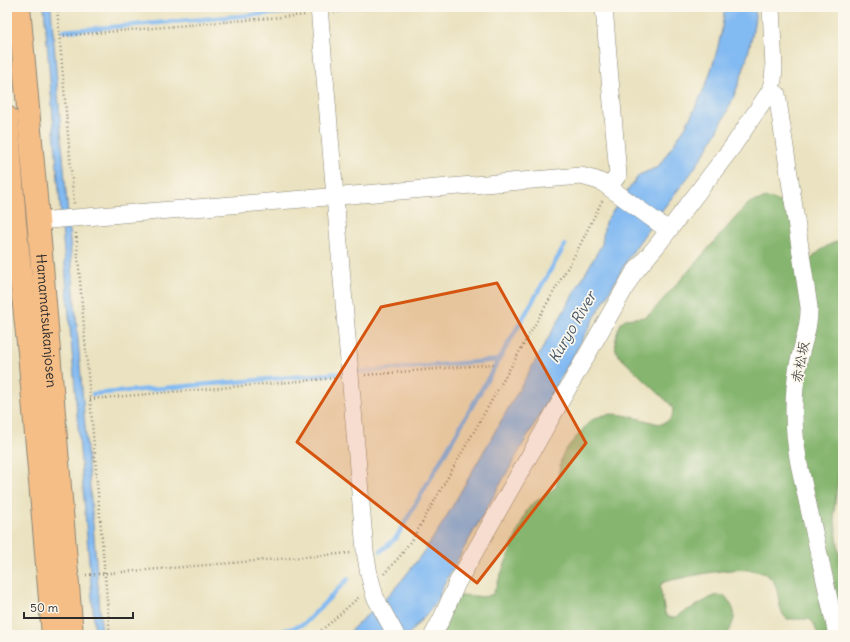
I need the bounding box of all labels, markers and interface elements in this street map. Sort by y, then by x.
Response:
street label: Hamamatsukanjosen [32,253,61,388]
water label: Kuryo River [544,286,601,366]
street label: 赤松坂 [787,340,813,384]
scale bar [24,594,133,620]
text: 50 m [30,600,59,615]

